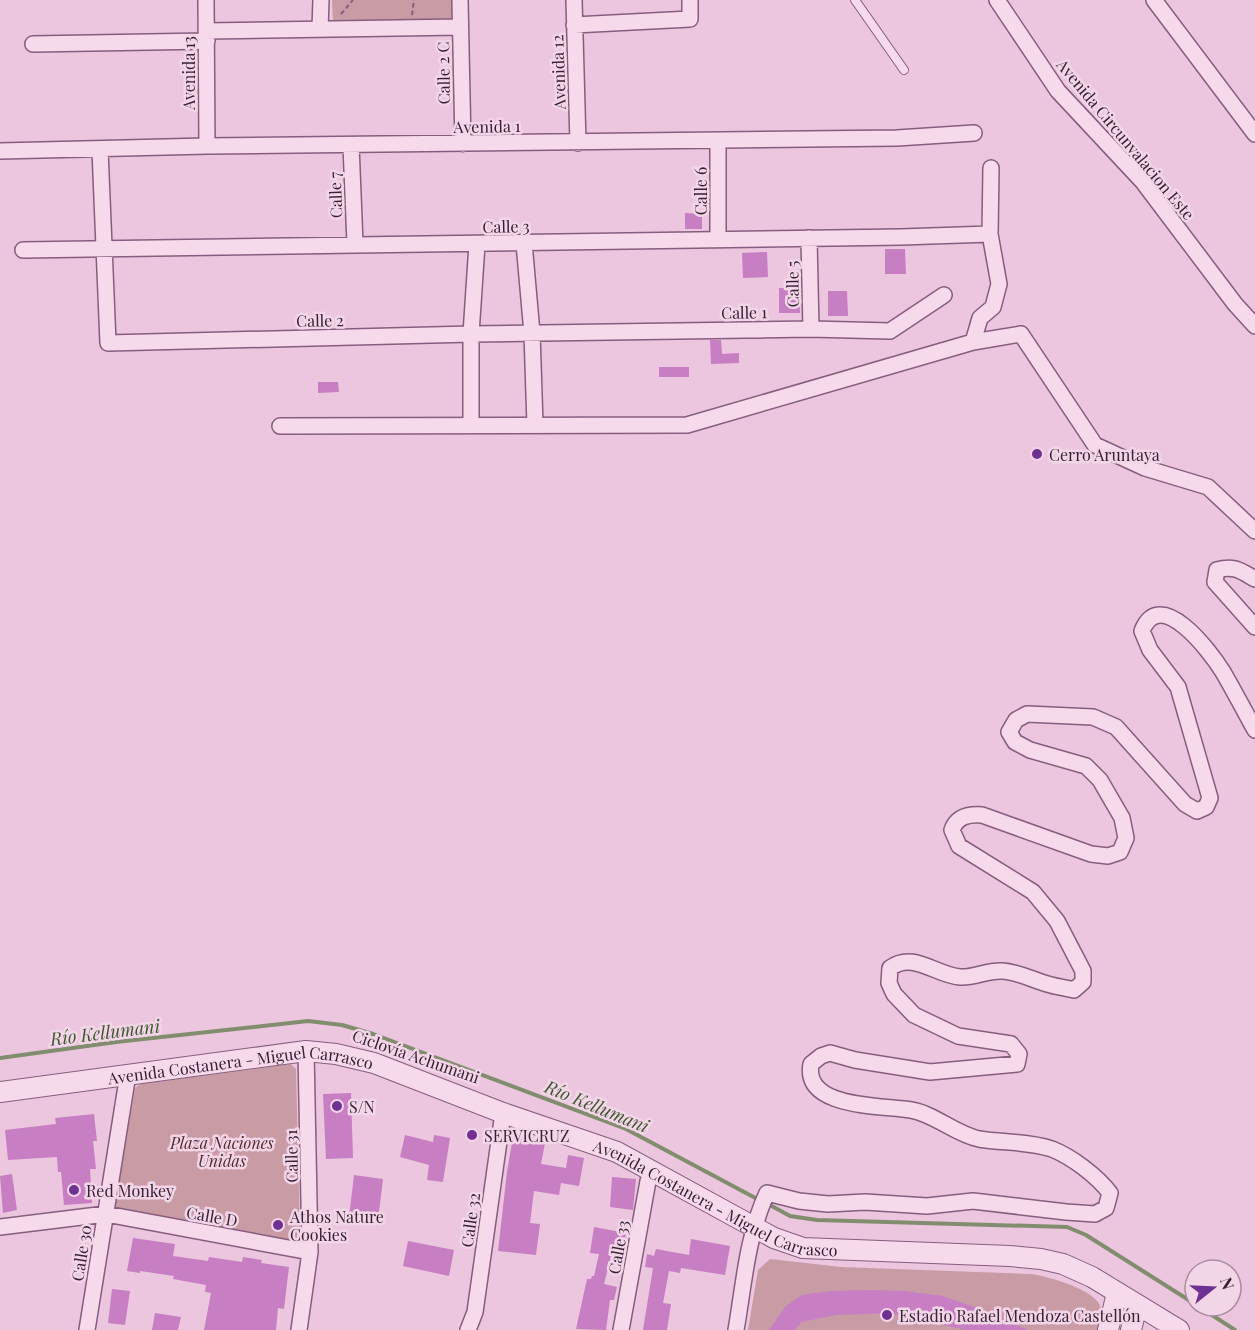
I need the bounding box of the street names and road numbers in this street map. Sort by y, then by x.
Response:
street label: Avenida 12 [546,34,570,111]
street label: Avenida 13 [178,36,199,111]
street label: Calle 2 C [432,41,454,105]
street label: Avenida Circunvalacion Este [1052,53,1200,224]
street label: Avenida 1 [452,115,521,137]
street label: Calle 6 [690,167,711,215]
street label: Calle 7 [324,171,346,219]
street label: Calle 3 [482,215,530,237]
street label: Calle 5 [781,260,803,308]
street label: Calle 1 [721,301,767,323]
street label: Calle 2 [296,309,344,331]
street label: Ciclovía Achumani [350,1024,483,1088]
street label: Avenida Costanera - Miguel Carrasco [105,1041,376,1088]
street label: Calle 31 [280,1129,302,1183]
street label: Avenida Costanera - Miguel Carrasco [590,1134,838,1260]
street label: Calle 32 [456,1191,484,1249]
street label: Calle D [185,1201,239,1231]
street label: Calle 33 [603,1218,633,1276]
street label: Calle 30 [66,1223,96,1283]

